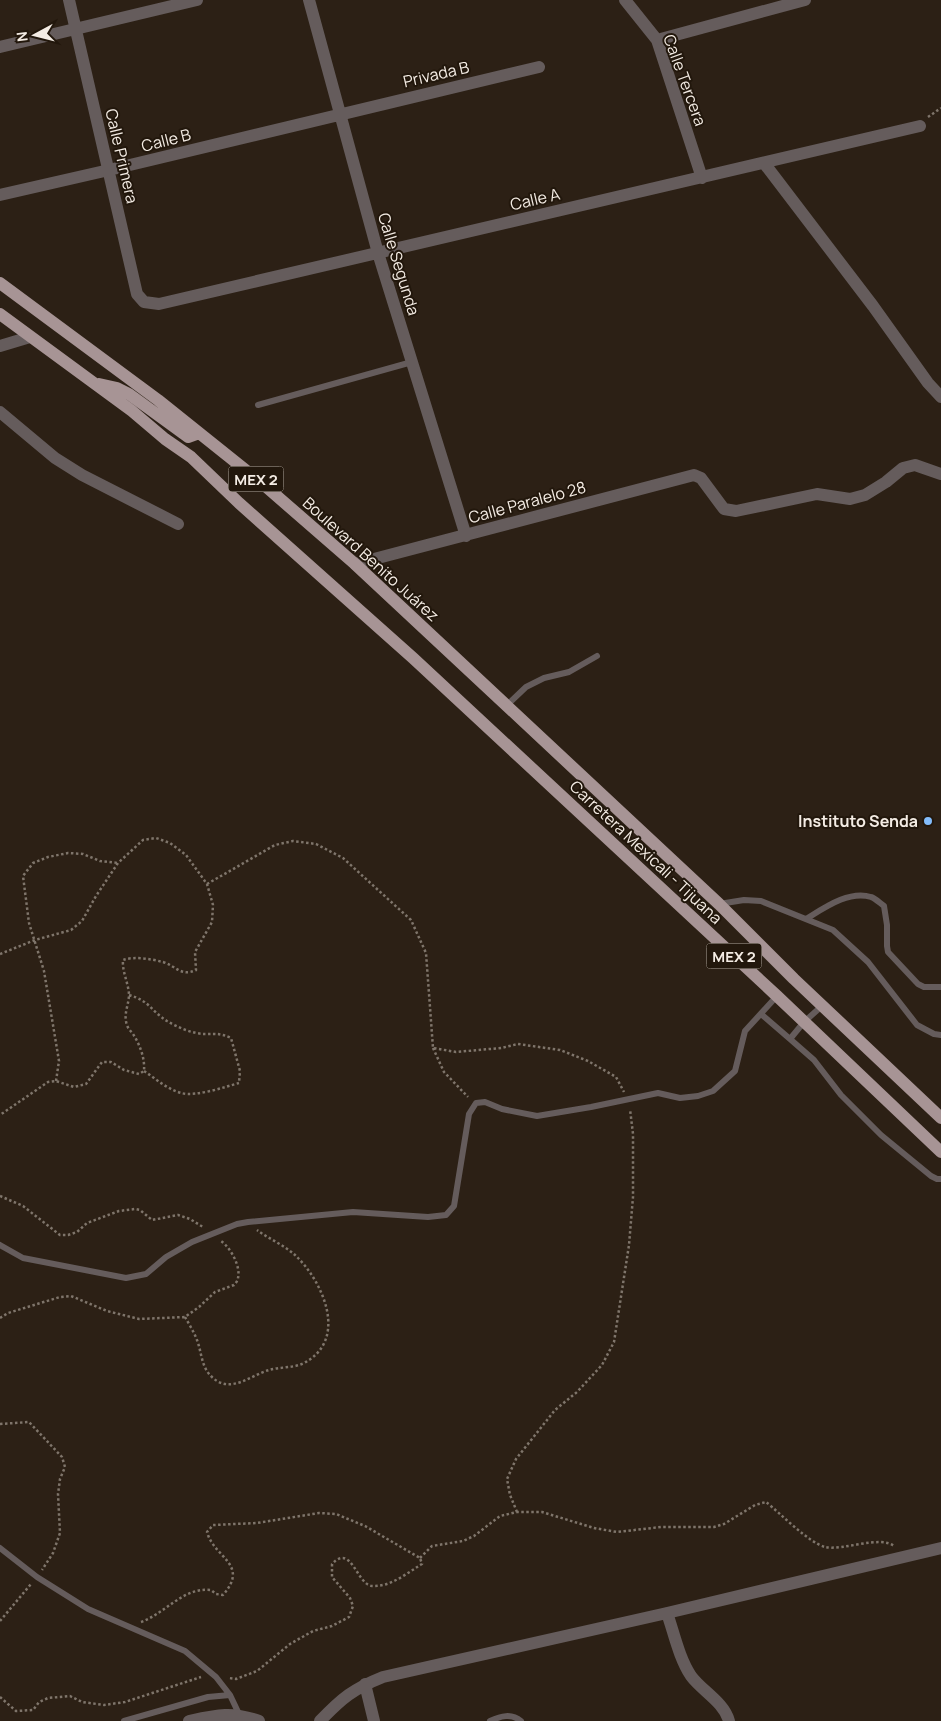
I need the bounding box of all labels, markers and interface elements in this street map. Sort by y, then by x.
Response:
north arrow [10,10,60,60]
text: N [12,30,32,43]
street label: Calle Tercera [658,31,712,129]
street label: Privada B [401,56,471,92]
street label: Calle Primera [100,106,144,206]
street label: Calle B [139,123,193,157]
street label: Calle A [508,183,562,215]
street label: Calle Segunda [373,210,425,318]
road number: MEX 2 [228,466,284,492]
street label: Calle Paralelo 28 [466,476,588,528]
street label: Boulevard Benito Juárez [298,492,444,626]
street label: Carretera Mexicali - Tijuana [565,775,727,929]
place label: Instituto Senda [798,810,918,832]
marker: Instituto Senda [922,815,934,827]
road number: MEX 2 [706,944,762,968]

